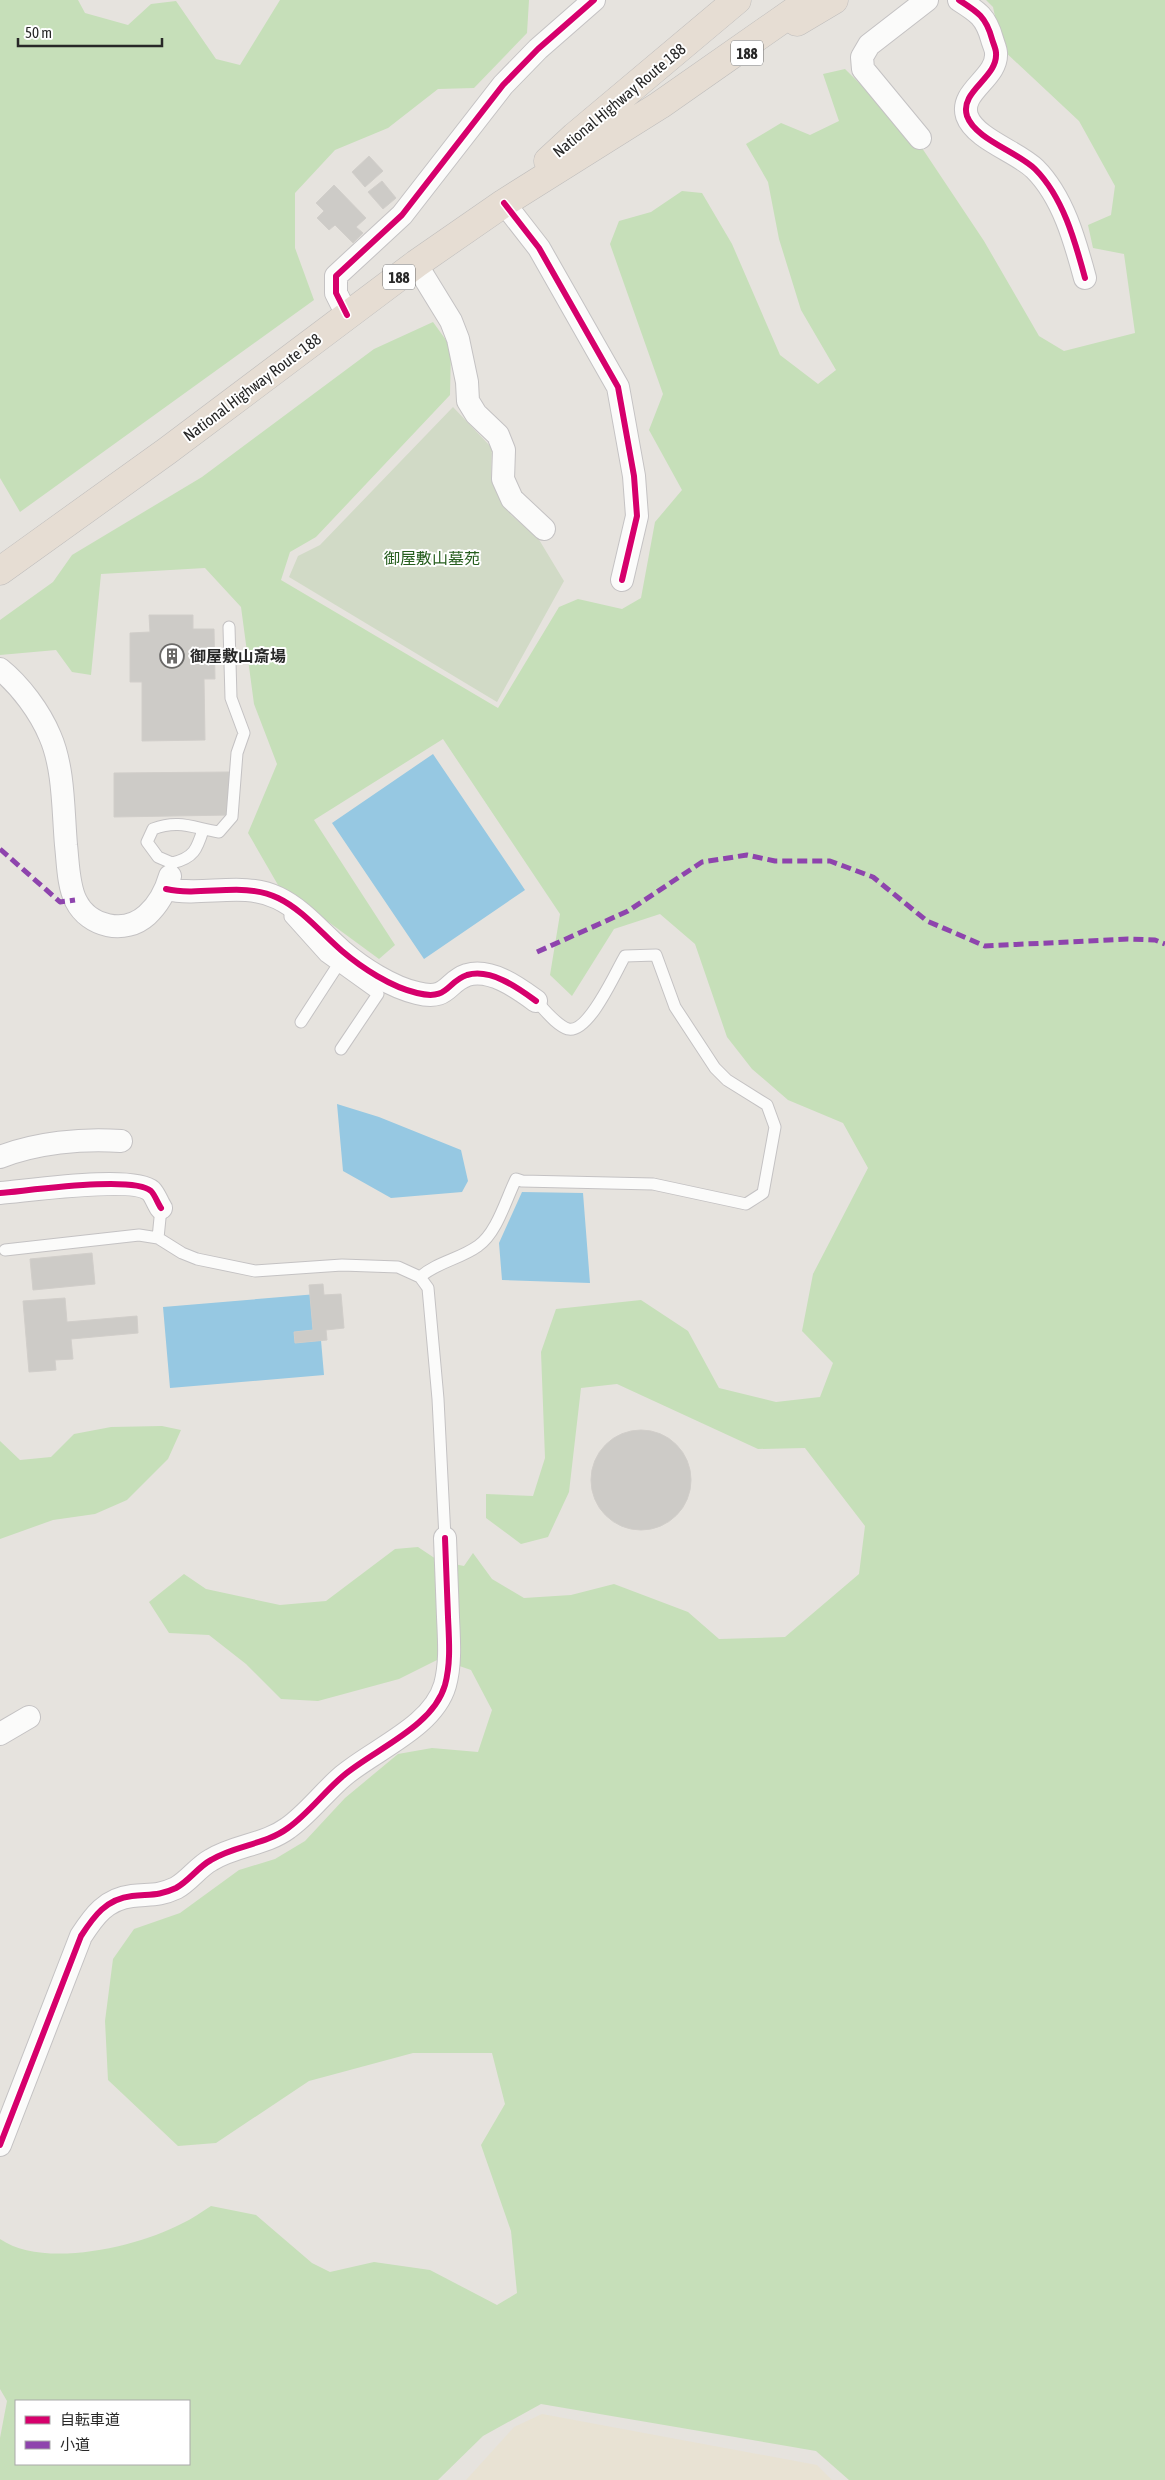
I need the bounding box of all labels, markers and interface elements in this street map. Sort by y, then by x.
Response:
scale bar [18,15,161,47]
text: 50 m [25,24,52,41]
street label: National Highway Route 188 [549,39,689,161]
road number: 188 [731,40,763,66]
road number: 188 [383,264,415,290]
street label: National Highway Route 188 [180,329,325,445]
park label: 御屋敷山墓苑 [384,549,480,567]
building icon: 御屋敷山斎場 [159,643,185,669]
place label: 御屋敷山斎場 [190,647,286,665]
legend [15,2400,190,2465]
text: 自転車道 [60,2411,120,2428]
text: 小道 [60,2436,90,2453]

